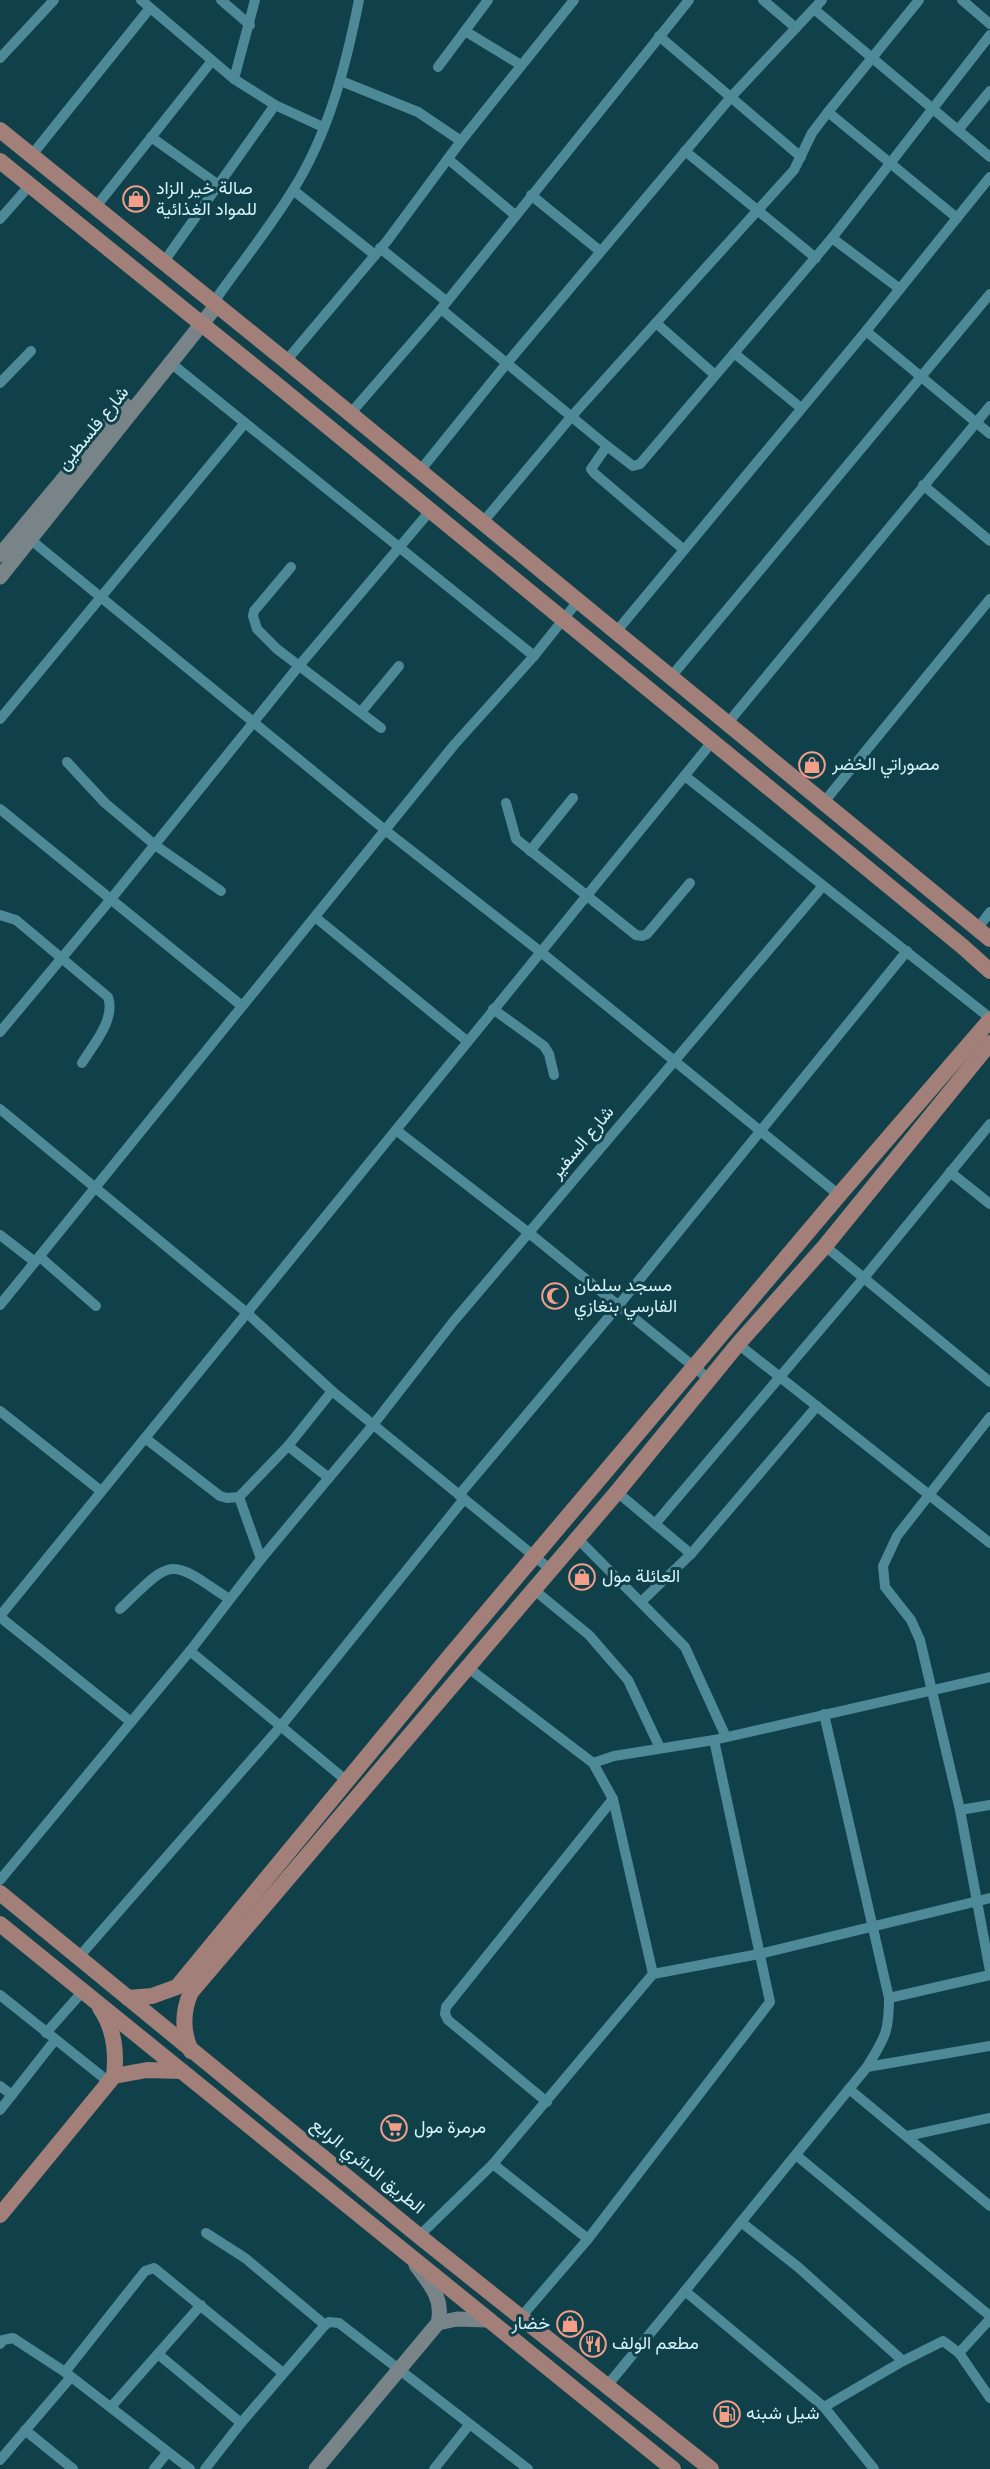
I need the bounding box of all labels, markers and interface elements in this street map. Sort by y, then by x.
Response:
place label: صالة خير الزاد للمواد الغذائية [156,178,257,222]
shop icon: صالة خير الزاد للمواد الغذائية [121,184,151,214]
street label: شارع فلسطين [53,382,135,476]
shop icon: مصوراتي الخضر [797,750,827,780]
place label: مصوراتي الخضر [831,754,940,779]
street label: شارع السفير [545,1102,620,1185]
place label: مسجد سلمان الفارسي بنغازي [574,1275,677,1321]
mosque icon: مسجد سلمان الفارسي بنغازي [540,1281,570,1311]
shop icon: العائلة مول [567,1562,597,1592]
place label: العائلة مول [602,1566,680,1589]
supermarket icon: مرمرة مول [379,2113,409,2143]
street label: الطريق الدائري الرابع [304,2114,429,2222]
place label: مرمرة مول [414,2117,486,2140]
shop icon: خضار [555,2309,585,2339]
place label: خضار [511,2313,550,2336]
restaurant icon: مطعم الولف [578,2329,608,2359]
place label: مطعم الولف [612,2333,699,2356]
fuel station icon: شيل شبنه [712,2399,742,2429]
place label: شيل شبنه [746,2403,819,2426]

